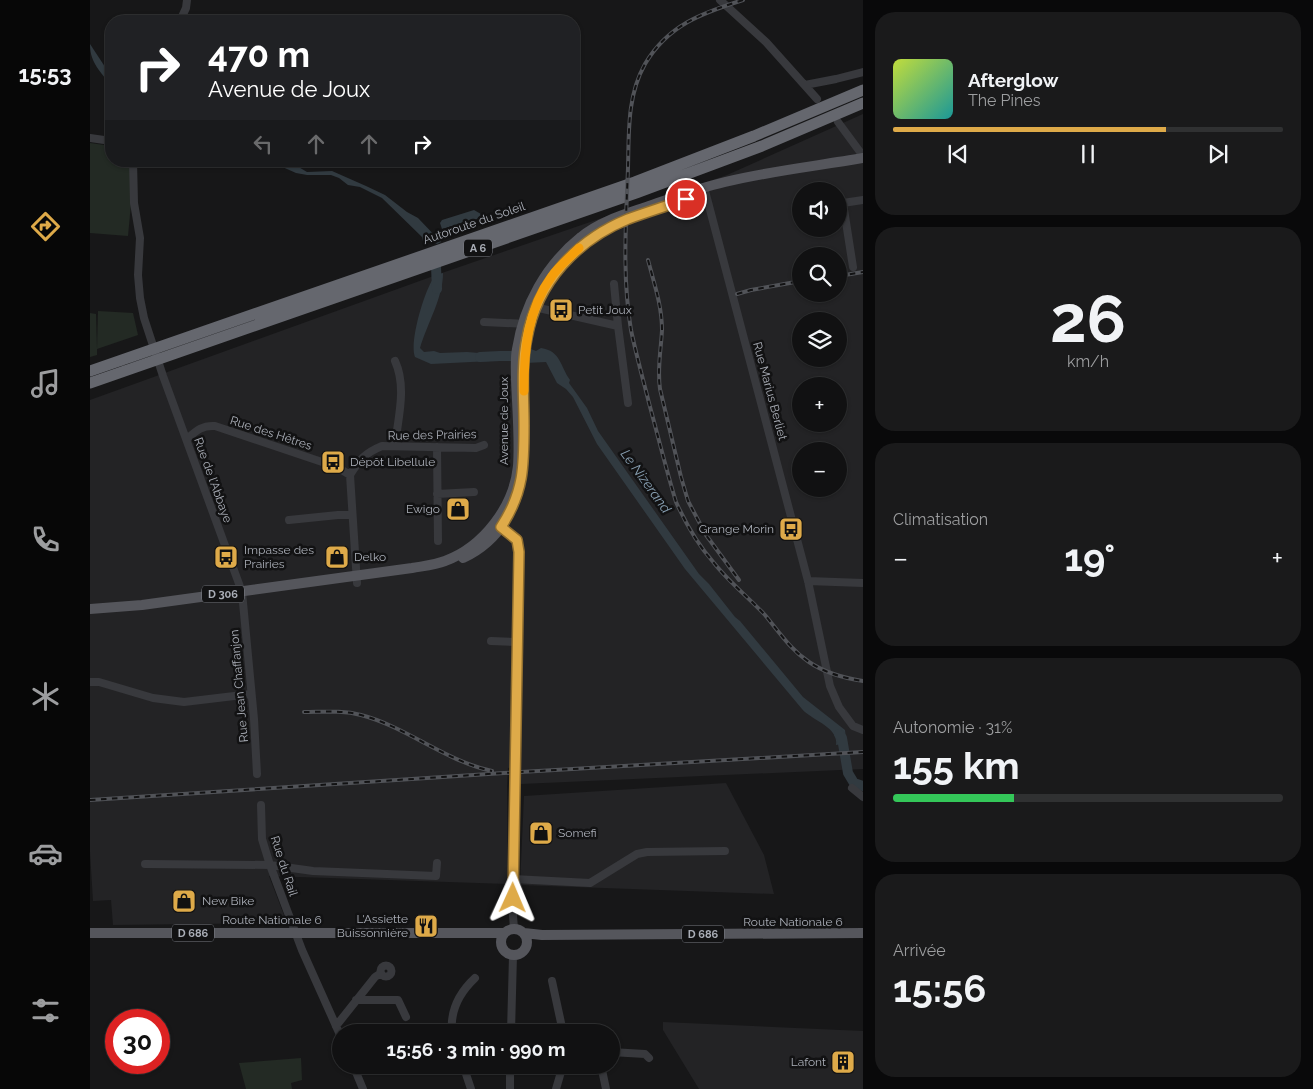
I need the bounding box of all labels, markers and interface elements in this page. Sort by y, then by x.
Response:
text: 470 m [208,34,310,75]
icon: right [125,35,190,100]
text: 15:53 [19,61,71,87]
text: Afterglow [968,69,1058,91]
text: Avenue de Joux [208,76,370,102]
text: The Pines [968,91,1040,110]
icon: left [249,130,277,158]
icon: ahead [302,130,330,158]
icon: ahead [355,130,383,158]
icon: right [408,130,436,158]
icon: previous [944,140,972,168]
icon: pause [1074,140,1102,168]
icon: next [1204,140,1232,168]
pin [665,178,707,220]
map controls [792,182,847,497]
button: sound [792,182,847,237]
icon: arrive [672,185,700,213]
street label: Autoroute du Soleil [421,199,527,247]
icon: directions [28,209,63,244]
road number: A 6 [464,240,492,256]
button: search [792,247,847,302]
text: 26 [1050,281,1126,357]
bus stop icon: Petit Joux [548,297,574,323]
place label: Petit Joux [578,303,632,317]
button: layers [792,312,847,367]
street label: Rue Marius Berliet [750,340,790,442]
text: km/h [1067,352,1109,371]
icon: music [28,366,63,401]
street label: Avenue de Joux [497,377,511,465]
button: + [792,377,847,432]
street label: Rue des Hêtres [228,413,314,453]
street label: Rue des Prairies [387,427,477,443]
street label: Rue de l'Abbaye [191,435,235,525]
button: − [792,442,847,497]
water label: Le Nizerand [618,446,675,516]
bus stop icon: Dépôt Libellule [320,449,346,475]
place label: Dépôt Libellule [350,455,435,469]
shop icon: Ewigo [445,496,471,522]
place label: Ewigo [406,502,440,516]
text: Climatisation [893,510,988,529]
bus stop icon: Grange Morin [778,516,804,542]
icon: phone [28,522,63,557]
place label: Grange Morin [699,522,774,536]
text: 19° [1064,535,1115,580]
text: − [893,542,908,575]
text: + [1271,542,1283,575]
place label: Impasse des Prairies [244,543,314,571]
bus stop icon: Impasse des Prairies [213,544,239,570]
shop icon: Delko [324,544,350,570]
place label: Delko [354,550,386,564]
road number: D 306 [202,586,244,602]
street label: Rue Jean Chaffanjon [227,629,251,743]
icon: climate [28,679,63,714]
text: Autonomie · 31% [893,718,1012,737]
text: 155 km [893,743,1020,788]
shop icon: Somefi [528,820,554,846]
place label: Somefi [558,826,596,840]
street label: Rue du Rail [268,834,301,899]
icon: car [28,836,63,871]
position arrow [486,871,538,923]
shop icon: New Bike [171,888,197,914]
place label: New Bike [202,894,254,908]
place label: L'Assiette Buissonnière [337,912,408,940]
street label: Route Nationale 6 [222,913,322,927]
restaurant icon: L'Assiette Buissonnière [413,913,439,939]
street label: Route Nationale 6 [743,915,843,929]
road number: D 686 [172,924,214,941]
road number: D 686 [682,926,724,942]
text: Arrivée [893,941,946,960]
text: 15:56 [893,966,986,1011]
icon: filters [28,993,63,1028]
speed limit sign: 30 [105,1009,170,1074]
text: 15:56 · 3 min · 990 m [387,1038,565,1060]
building icon: Lafont [830,1049,856,1075]
place label: Lafont [791,1055,826,1069]

